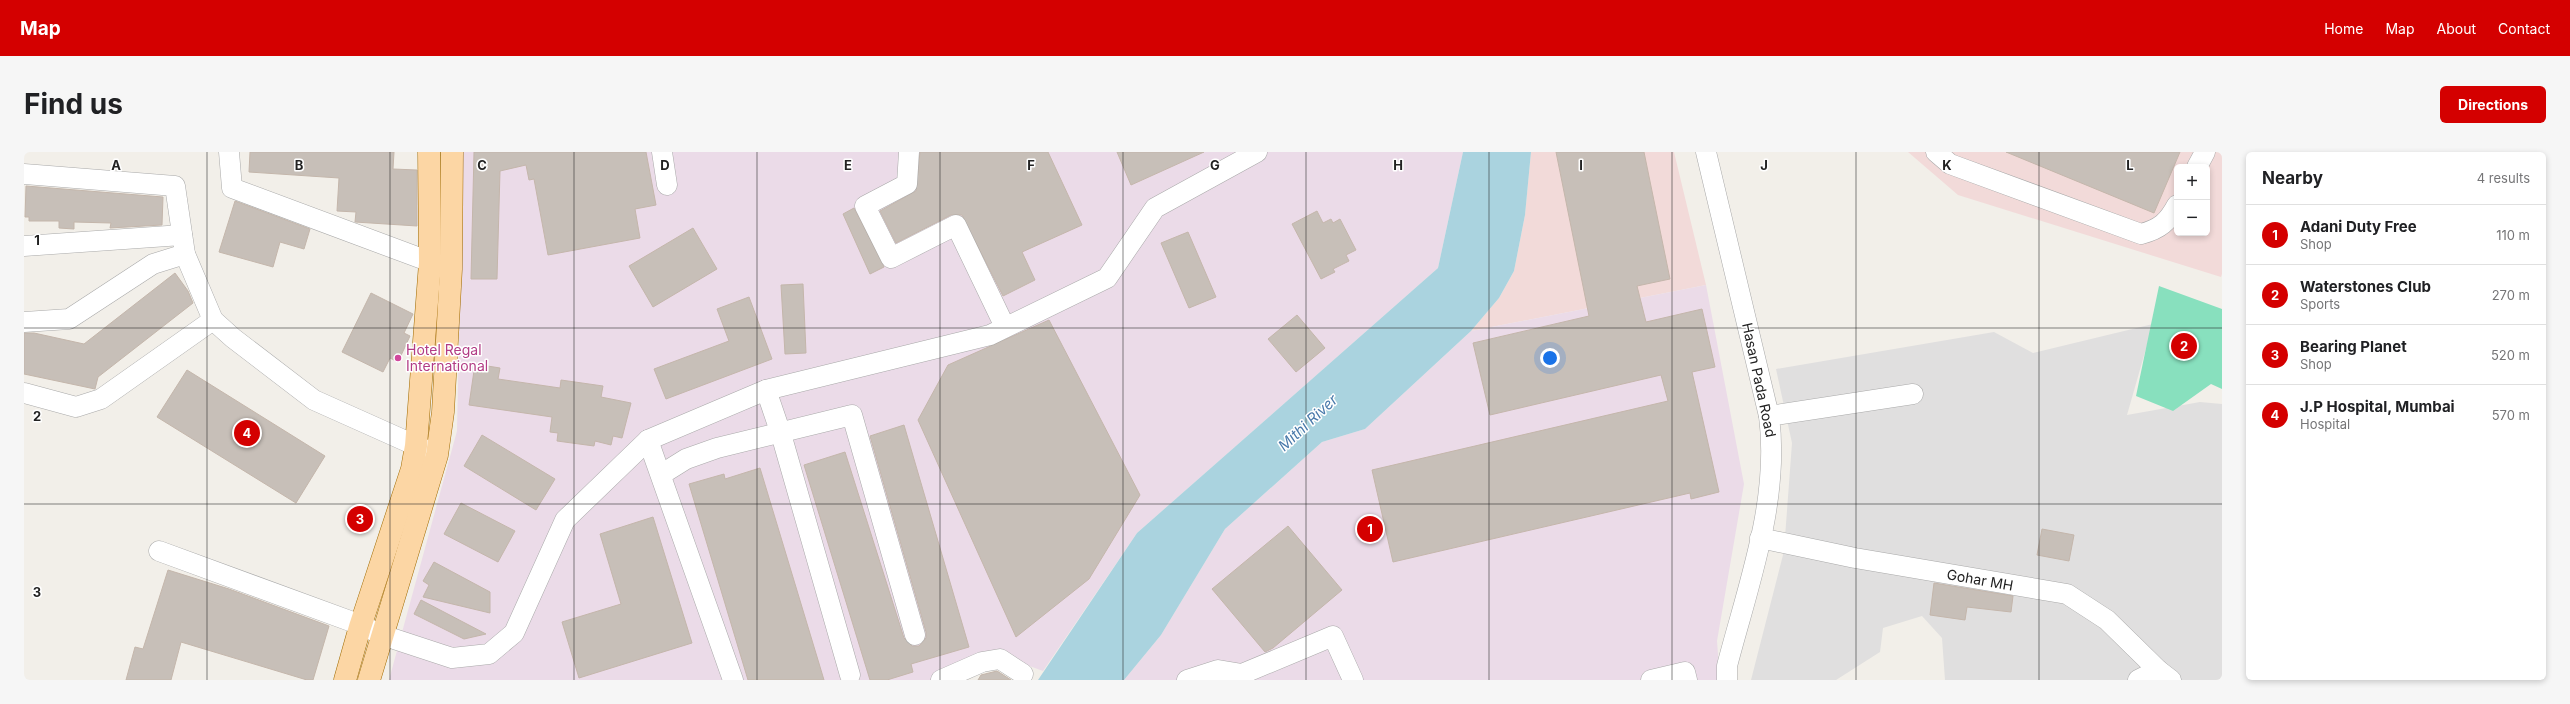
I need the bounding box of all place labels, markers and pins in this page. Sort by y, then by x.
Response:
pin: 2 [2171,331,2197,361]
place label: Hotel Regal International [406,341,488,374]
marker: Hotel Regal International [393,353,403,363]
pin: 4 [234,418,260,448]
pin: 3 [347,504,373,534]
pin: 1 [1357,514,1383,544]

